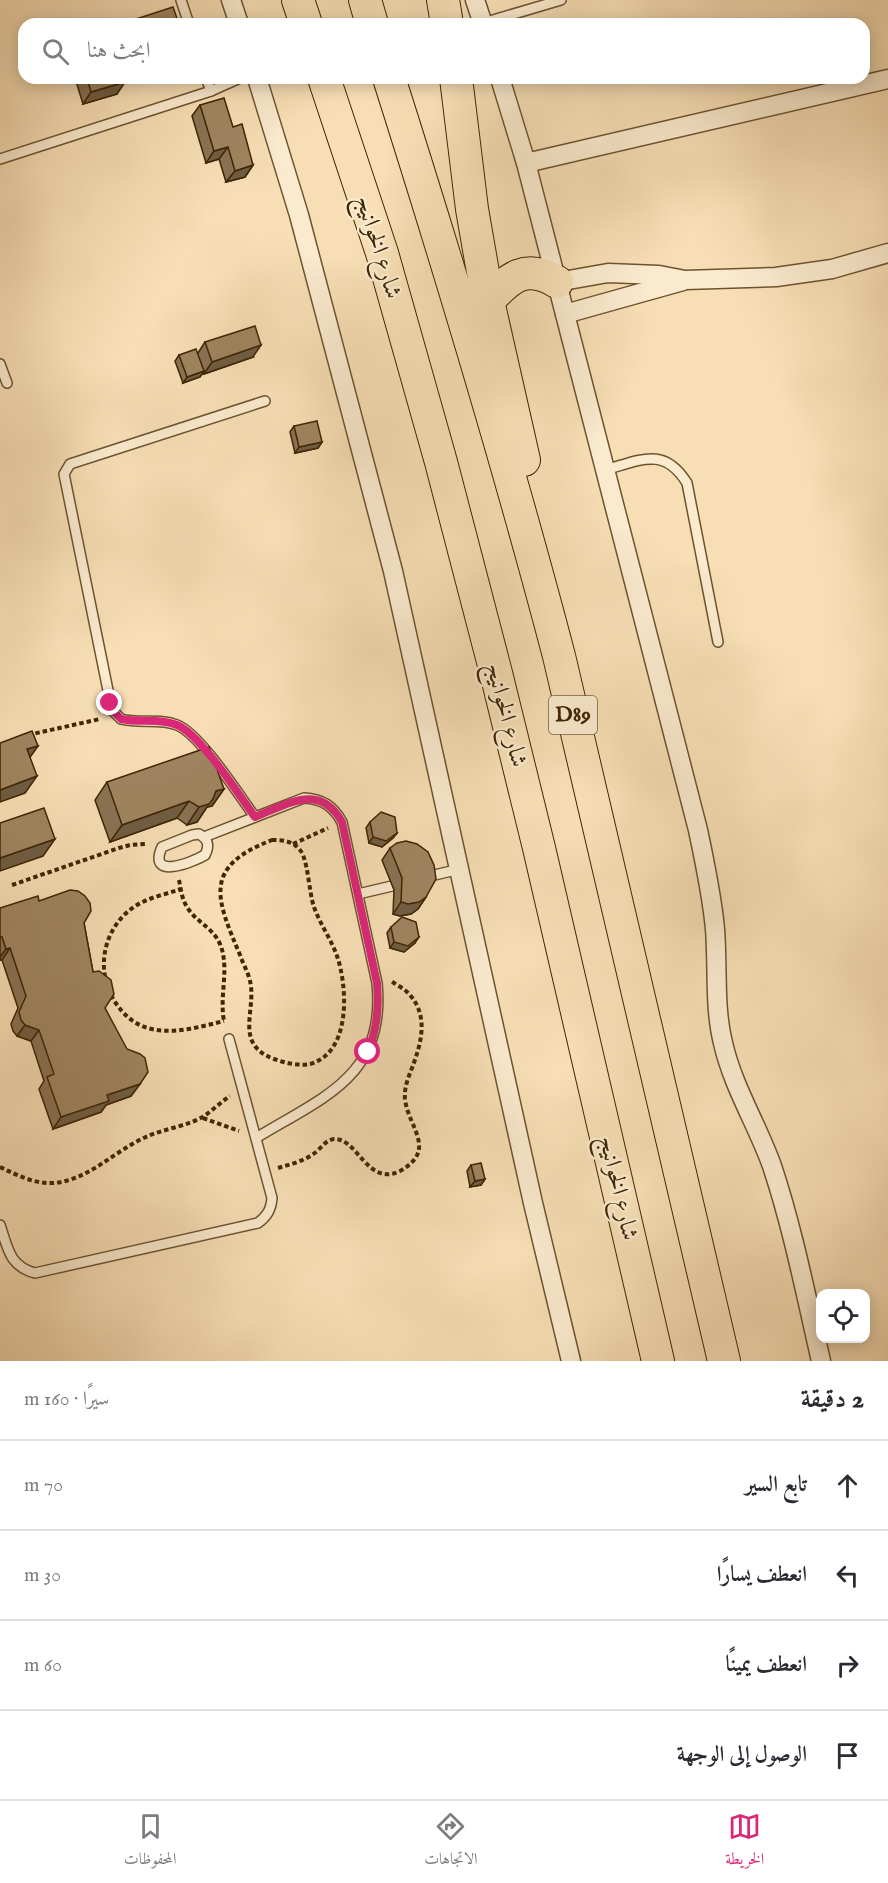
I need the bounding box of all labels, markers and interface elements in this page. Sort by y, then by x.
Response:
search box [18,18,870,84]
icon: search [39,35,72,68]
text: ابحث هنا [87,37,150,65]
street label: شارع الخوانيج [344,191,408,304]
street label: شارع الخوانيج [474,659,534,771]
route end [96,689,122,715]
road number: D89 [549,696,597,734]
route start [354,1038,380,1064]
street label: شارع الخوانيج [587,1133,645,1244]
map controls [816,1289,870,1343]
button: locate [816,1289,870,1343]
text: 2 دقيقة [801,1383,864,1416]
text: سيرًا · 160 m [24,1387,109,1412]
icon: ahead [831,1469,864,1502]
text: تابع السير [745,1471,807,1499]
text: 70 m [24,1473,63,1498]
icon: left [831,1559,864,1592]
text: انعطف يسارًا [717,1561,807,1589]
text: 30 m [24,1563,61,1588]
icon: right [831,1649,864,1682]
text: انعطف يمينًا [726,1651,807,1679]
text: 60 m [24,1653,62,1678]
icon: arrive [831,1739,864,1772]
text: الوصول إلى الوجهة [677,1741,807,1769]
tab: المحفوظات [124,1810,177,1874]
tab: الاتجاهات [424,1810,478,1874]
tab: الخريطة [725,1810,764,1874]

